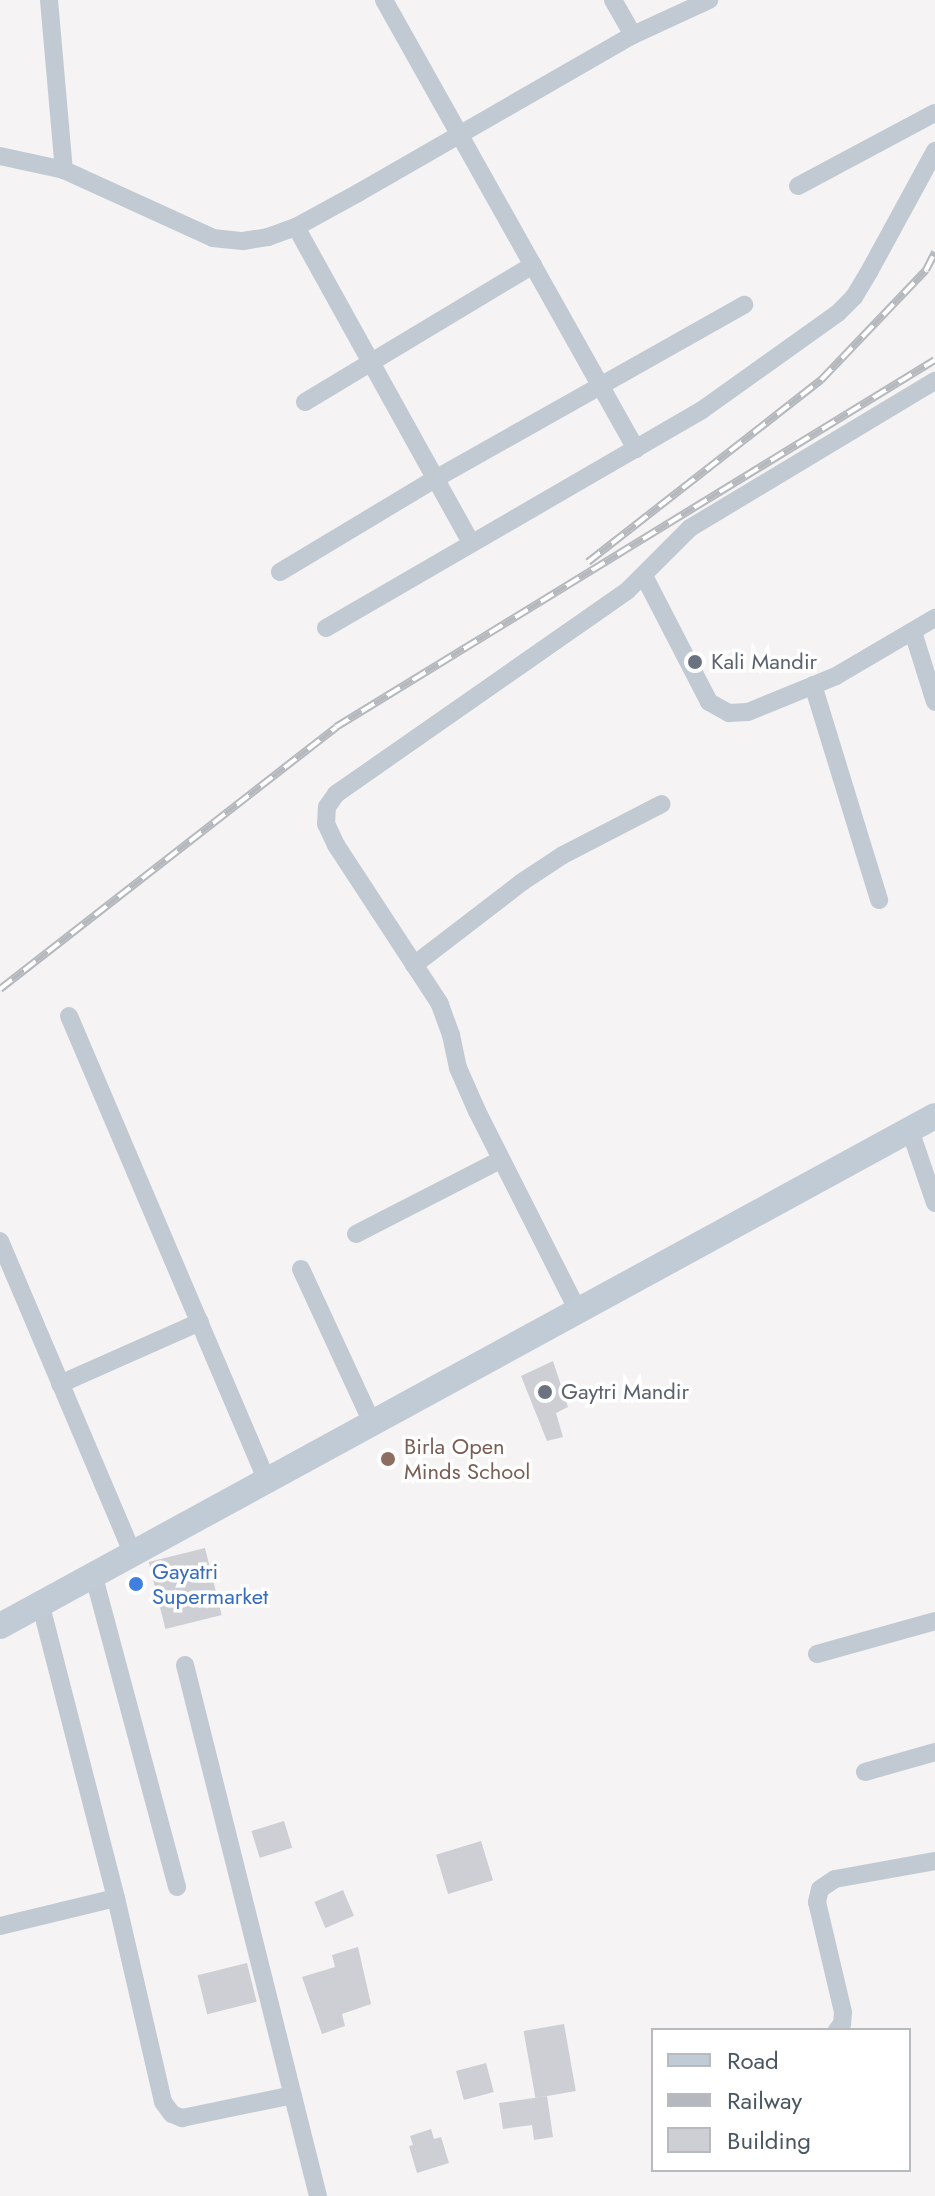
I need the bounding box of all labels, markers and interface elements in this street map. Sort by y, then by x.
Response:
place label: Kali Mandir [711,649,817,675]
marker: Kali Mandir [686,653,704,671]
place label: Gaytri Mandir [561,1379,689,1405]
marker: Gaytri Mandir [536,1383,554,1401]
place label: Birla Open Minds School [404,1433,530,1484]
marker: Birla Open Minds School [379,1450,397,1468]
place label: Gayatri Supermarket [152,1558,268,1610]
marker: Gayatri Supermarket [127,1575,145,1593]
legend [651,2028,911,2172]
text: Road [727,2043,779,2078]
text: Railway [727,2083,802,2118]
text: Building [727,2123,811,2158]

